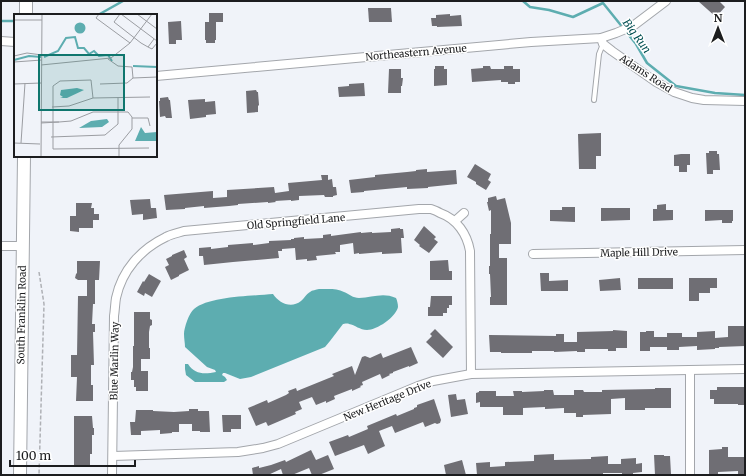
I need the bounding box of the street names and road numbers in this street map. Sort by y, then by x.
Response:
street label: Northeastern Avenue [365,42,467,63]
street label: Adams Road [616,51,674,95]
street label: Old Springfield Lane [246,211,346,232]
street label: Maple Hill Drive [600,245,678,260]
street label: South Franklin Road [14,265,29,365]
street label: Blue Marlin Way [107,321,122,401]
street label: New Heritage Drive [341,377,433,424]

